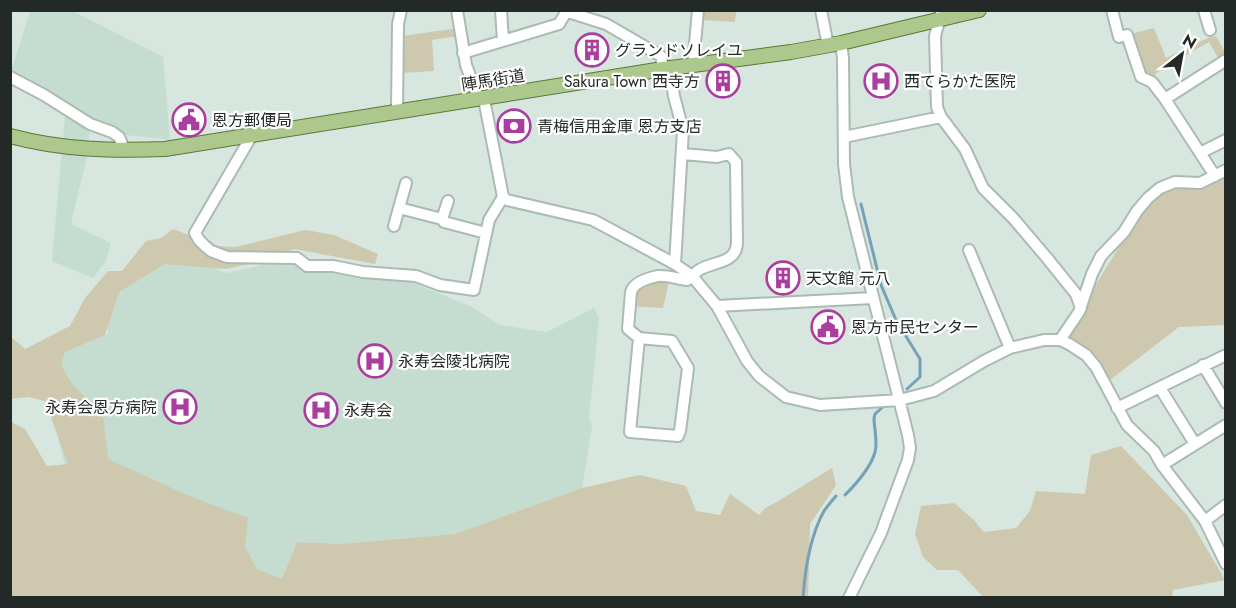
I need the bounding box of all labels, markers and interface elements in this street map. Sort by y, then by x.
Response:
north arrow [1152,24,1212,84]
text: N [1178,28,1201,55]
building icon: グランドソレイユ [574,32,610,68]
place label: グランドソレイユ [615,39,743,62]
building icon: Sakura Town 西寺方 [705,63,741,99]
hospital icon: 西てらかた医院 [863,63,899,99]
street label: 陣馬街道 [460,64,526,96]
place label: Sakura Town 西寺方 [564,70,700,93]
place label: 西てらかた医院 [904,70,1016,93]
public building icon: 恩方郵便局 [171,102,207,138]
bank icon: 青梅信用金庫 恩方支店 [496,108,532,144]
place label: 恩方郵便局 [212,109,292,132]
place label: 青梅信用金庫 恩方支店 [537,115,702,138]
building icon: 天文館 元八 [765,260,801,296]
place label: 天文館 元八 [806,267,891,290]
public building icon: 恩方市民センター [810,309,846,345]
place label: 恩方市民センター [851,316,979,339]
hospital icon: 永寿会陵北病院 [357,343,393,379]
place label: 永寿会陵北病院 [398,350,510,373]
hospital icon: 永寿会恩方病院 [162,389,198,425]
hospital icon: 永寿会 [303,392,339,428]
place label: 永寿会恩方病院 [45,396,157,419]
place label: 永寿会 [344,399,392,422]

